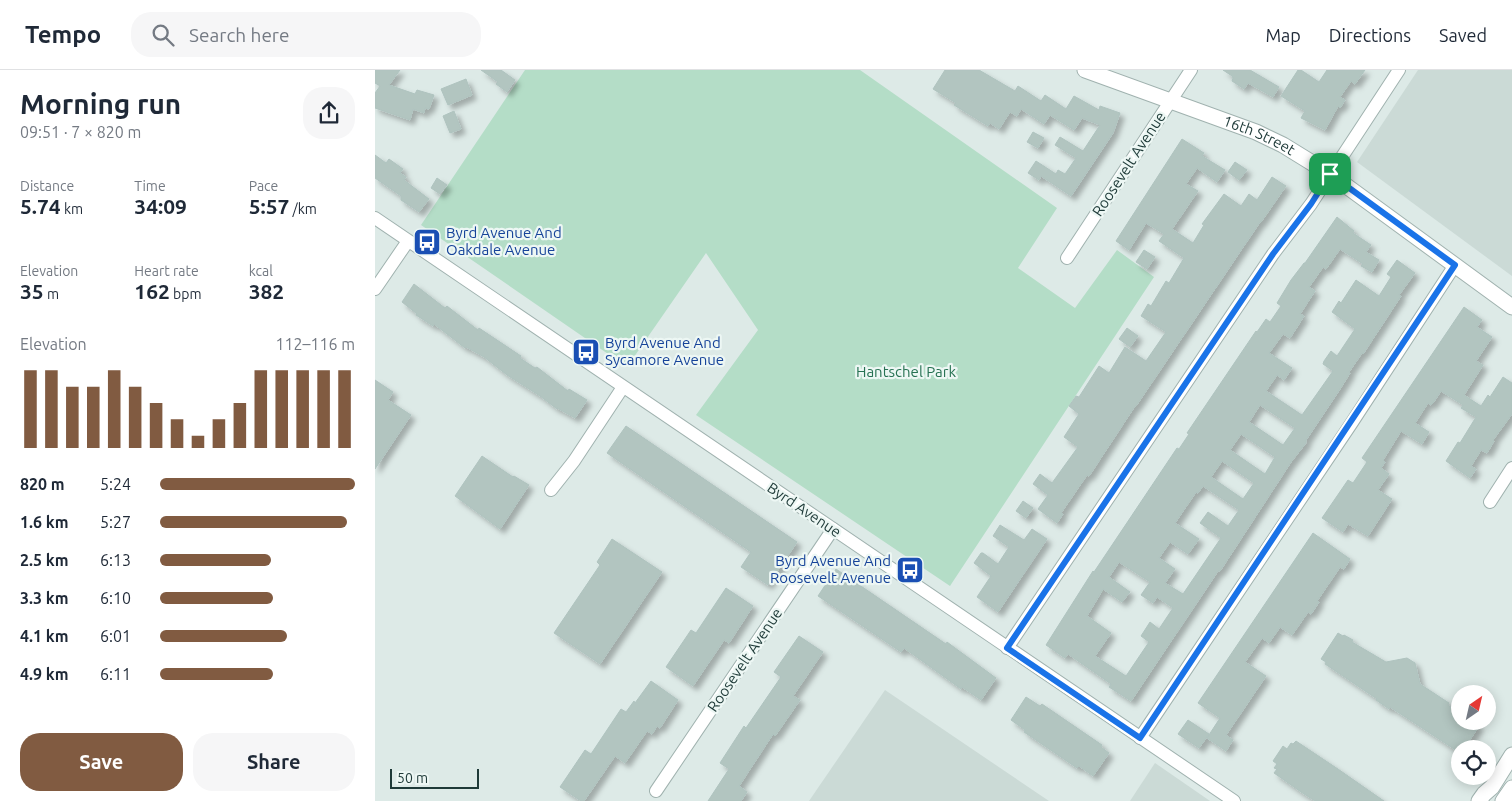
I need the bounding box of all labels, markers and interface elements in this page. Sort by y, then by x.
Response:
search box [131,12,481,57]
text: Tempo [25,21,101,48]
icon: search [149,21,177,49]
text: Search here [189,24,290,46]
text: Map [1265,25,1301,45]
text: Directions [1329,25,1411,45]
text: Saved [1439,25,1487,45]
button: share [303,87,355,139]
text: Morning run [20,88,181,119]
street label: Roosevelt Avenue [1088,108,1169,219]
street label: 16th Street [1221,112,1298,158]
text: 09:51 · 7 × 820 m [20,123,141,141]
pin [1309,153,1351,195]
icon: arrive [1316,160,1344,188]
text: Distance [20,178,74,194]
text: Time [134,178,166,194]
text: Pace [249,178,278,194]
text: 5.74 [20,194,61,218]
text: 34:09 [134,194,187,218]
text: 5:57 [249,194,289,218]
text: km [61,201,83,217]
text: /km [289,201,317,217]
place label: Byrd Avenue And Oakdale Avenue [446,224,562,258]
bus stop icon: Byrd Avenue And Oakdale Avenue [412,227,442,257]
text: Elevation [20,263,78,279]
text: Heart rate [134,263,199,279]
text: kcal [249,263,273,279]
text: 35 [20,279,44,303]
text: 162 [134,279,170,303]
text: 382 [249,279,284,303]
text: m [44,286,59,302]
text: bpm [170,286,202,302]
place label: Byrd Avenue And Sycamore Avenue [605,334,724,368]
text: Elevation [20,335,87,353]
text: 112–116 m [275,335,355,353]
bus stop icon: Byrd Avenue And Sycamore Avenue [571,337,601,367]
park label: Hantschel Park [856,363,956,380]
text: 820 m [20,475,65,493]
text: 5:24 [100,475,131,493]
street label: Byrd Avenue [764,479,844,540]
text: 1.6 km [20,513,69,531]
text: 5:27 [100,513,131,531]
text: 2.5 km [20,551,69,569]
text: 6:13 [100,551,131,569]
place label: Byrd Avenue And Roosevelt Avenue [770,552,891,586]
bus stop icon: Byrd Avenue And Roosevelt Avenue [895,555,925,585]
text: 3.3 km [20,589,69,607]
text: 6:10 [100,589,131,607]
street label: Roosevelt Avenue [704,605,785,715]
text: 4.1 km [20,627,69,645]
text: 6:01 [100,627,131,645]
text: 4.9 km [20,665,69,683]
text: 6:11 [100,665,131,683]
north arrow [1451,685,1496,730]
map controls [1451,685,1496,785]
button: Save [20,733,183,791]
button: Share [193,733,355,791]
button: locate [1451,740,1496,785]
scale bar [390,766,479,789]
text: 50 m [397,770,428,786]

